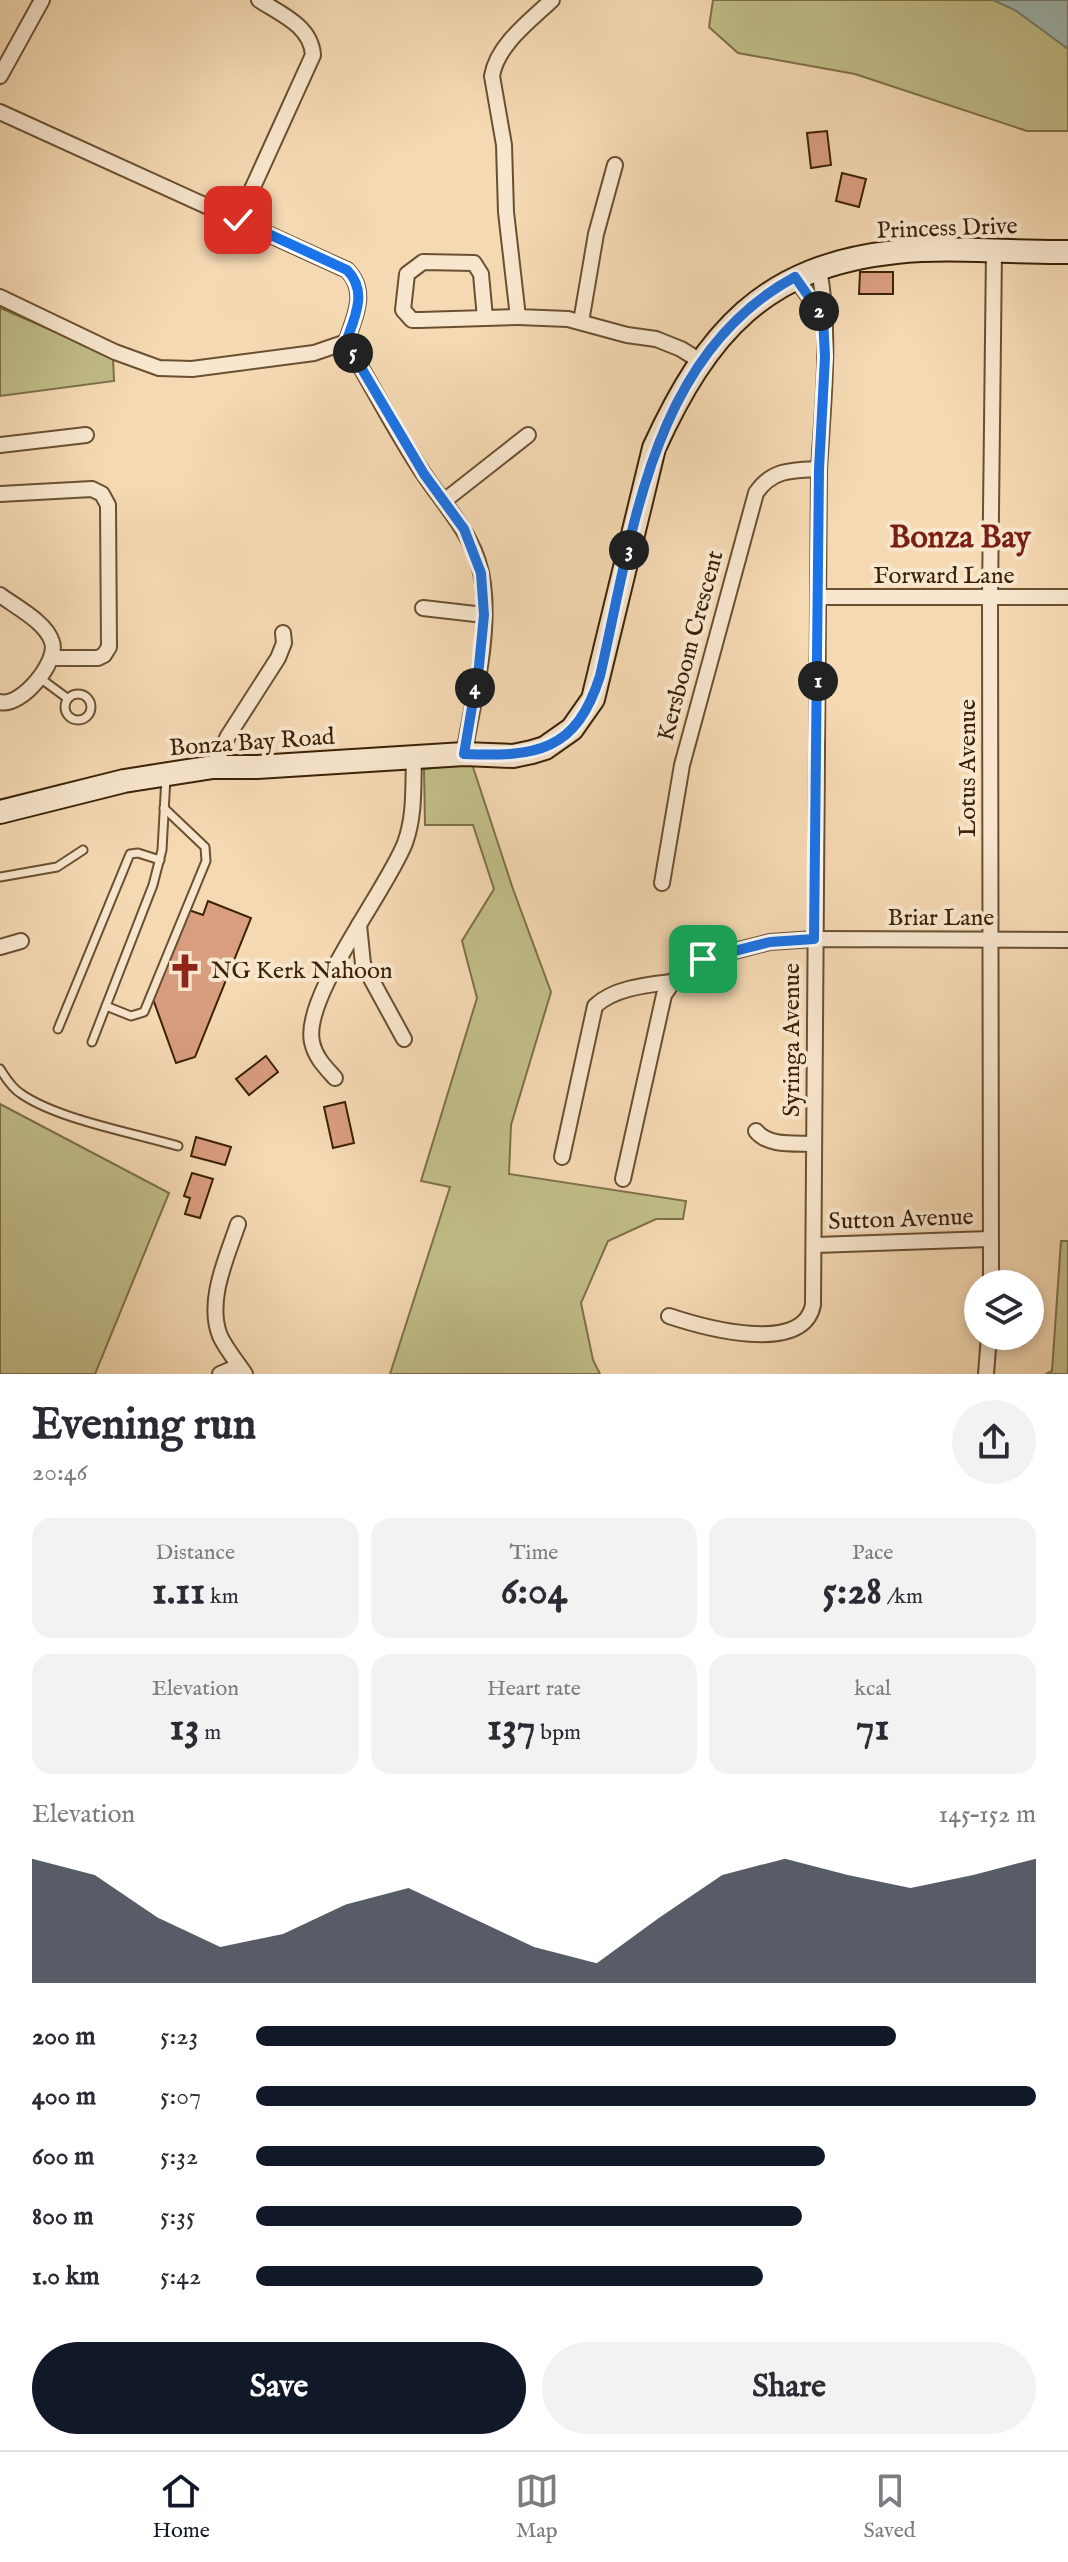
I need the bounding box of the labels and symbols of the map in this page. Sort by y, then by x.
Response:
pin [204,186,272,254]
street label: Princess Drive [876,211,1018,247]
pin: 2 [799,291,839,331]
pin: 5 [333,333,373,373]
district label: Bonza Bay [889,518,1032,559]
pin: 3 [609,530,649,570]
street label: Kersboom Crescent [651,547,731,745]
street label: Forward Lane [874,561,1014,592]
pin: 1 [798,661,838,701]
pin: 4 [455,668,495,708]
street label: Lotus Avenue [953,699,984,837]
street label: Bonza Bay Road [168,722,336,764]
street label: Briar Lane [888,903,994,934]
pin [669,925,737,993]
church icon: NG Kerk Nahoon [166,952,204,990]
place label: NG Kerk Nahoon [211,956,393,987]
street label: Syringa Avenue [777,963,808,1117]
street label: Sutton Avenue [828,1202,974,1238]

